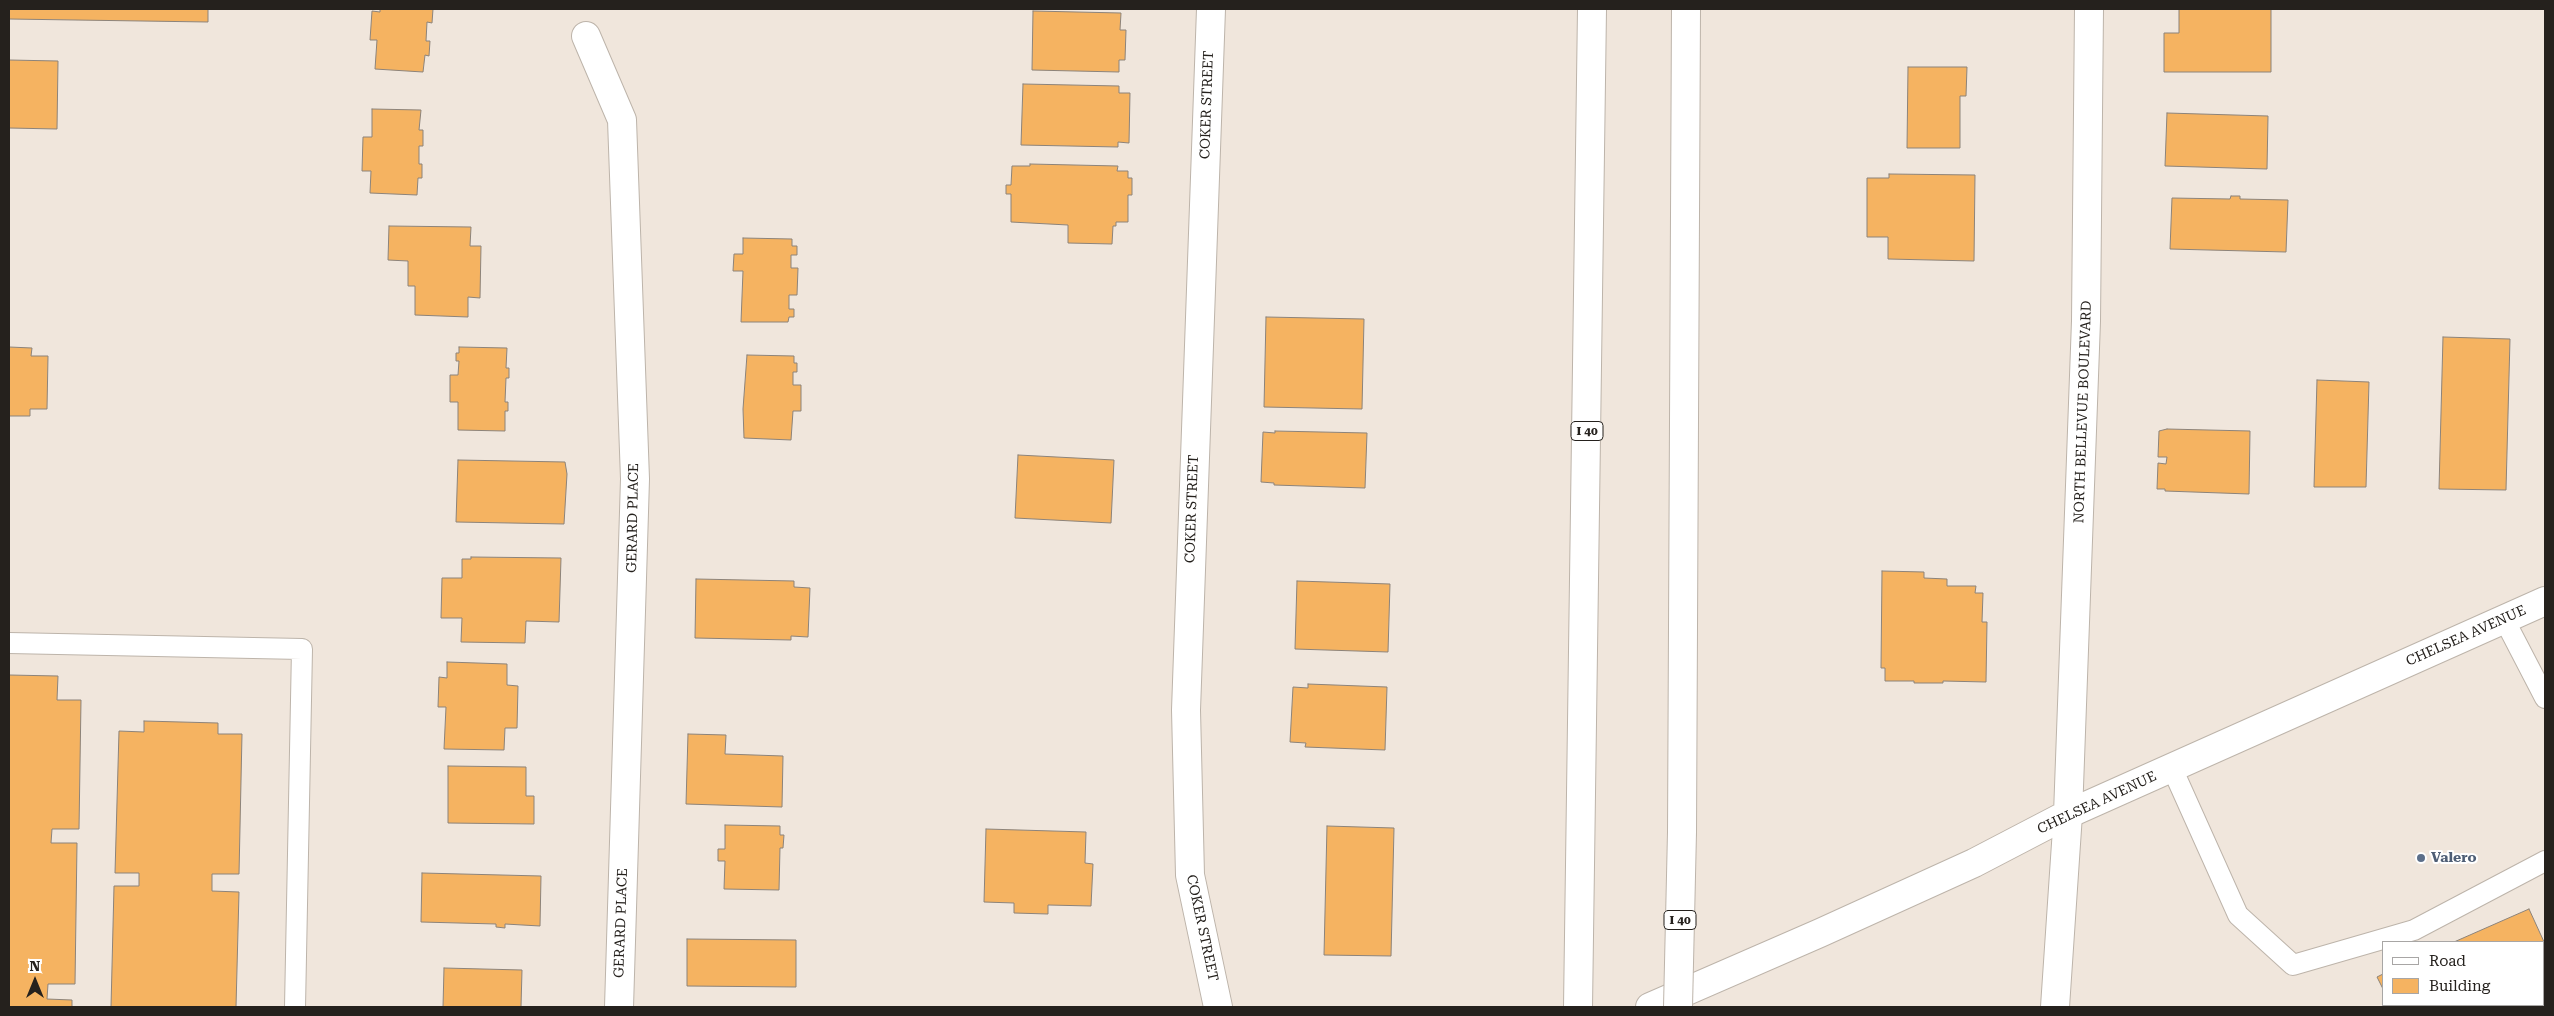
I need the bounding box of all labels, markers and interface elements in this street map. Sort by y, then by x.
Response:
street label: COKER STREET [1197,51,1217,159]
street label: NORTH BELLEVUE BOULEVARD [2071,300,2095,524]
road number: I 40 [1571,422,1603,441]
street label: COKER STREET [1182,455,1202,563]
street label: GERARD PLACE [624,463,642,573]
street label: CHELSEA AVENUE [2403,602,2529,670]
street label: CHELSEA AVENUE [2035,768,2159,838]
place label: Valero [2431,850,2477,866]
marker: Valero [2415,852,2427,864]
street label: GERARD PLACE [611,868,631,978]
street label: COKER STREET [1183,873,1221,983]
road number: I 40 [1664,910,1696,930]
legend [2382,941,2544,1006]
text: Road [2429,952,2466,970]
north arrow [10,956,60,1006]
text: N [30,958,40,974]
text: Building [2429,977,2490,995]

